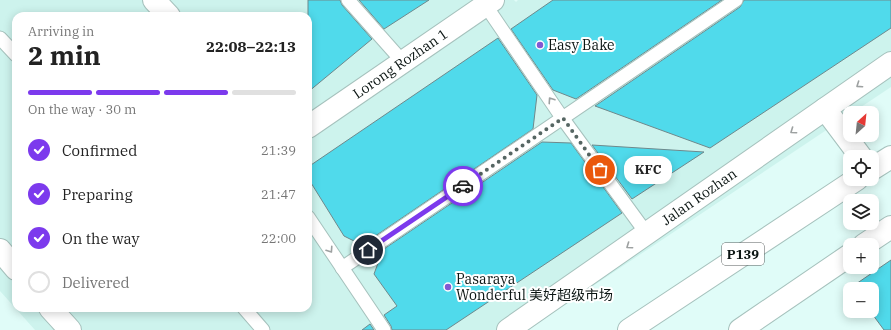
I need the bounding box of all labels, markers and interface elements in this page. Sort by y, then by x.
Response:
text: Arriving in [28,23,94,40]
street label: Lorong Rozhan 1 [349,25,451,103]
place label: Easy Bake [548,36,615,54]
text: 22:08–22:13 [206,37,296,56]
text: 2 min [28,38,101,72]
marker: Easy Bake [535,40,545,50]
one-way arrow [856,81,863,88]
one-way arrow [548,97,556,104]
text: On the way · 30 m [28,101,136,118]
north arrow [843,106,879,142]
map controls [843,106,879,318]
one-way arrow [790,126,797,133]
icon: check [28,139,50,161]
text: Confirmed [62,141,137,160]
text: 21:39 [261,142,296,159]
button: locate [843,150,879,186]
pin [583,153,617,187]
callout: KFC [624,156,672,184]
icon: bag [589,159,611,181]
text: KFC [635,161,661,178]
street label: Jalan Rozhan [658,164,740,229]
courier [443,166,483,206]
icon: car [452,175,474,197]
icon: check [28,183,50,205]
text: Preparing [62,185,133,204]
text: 21:47 [261,186,296,203]
button: layers [843,194,879,230]
icon: check [28,227,50,249]
text: On the way [62,229,140,248]
text: 22:00 [261,230,296,247]
pin [351,233,385,267]
button: + [843,238,879,274]
icon: home [357,239,379,261]
one-way arrow [626,241,633,249]
road number: P139 [722,243,764,265]
one-way arrow [325,245,332,252]
place label: Pasaraya Wonderful 美好超级市场 [456,270,613,304]
text: Delivered [62,273,130,292]
marker: Pasaraya Wonderful 美好超级市场 [443,282,453,292]
button: − [843,282,879,318]

